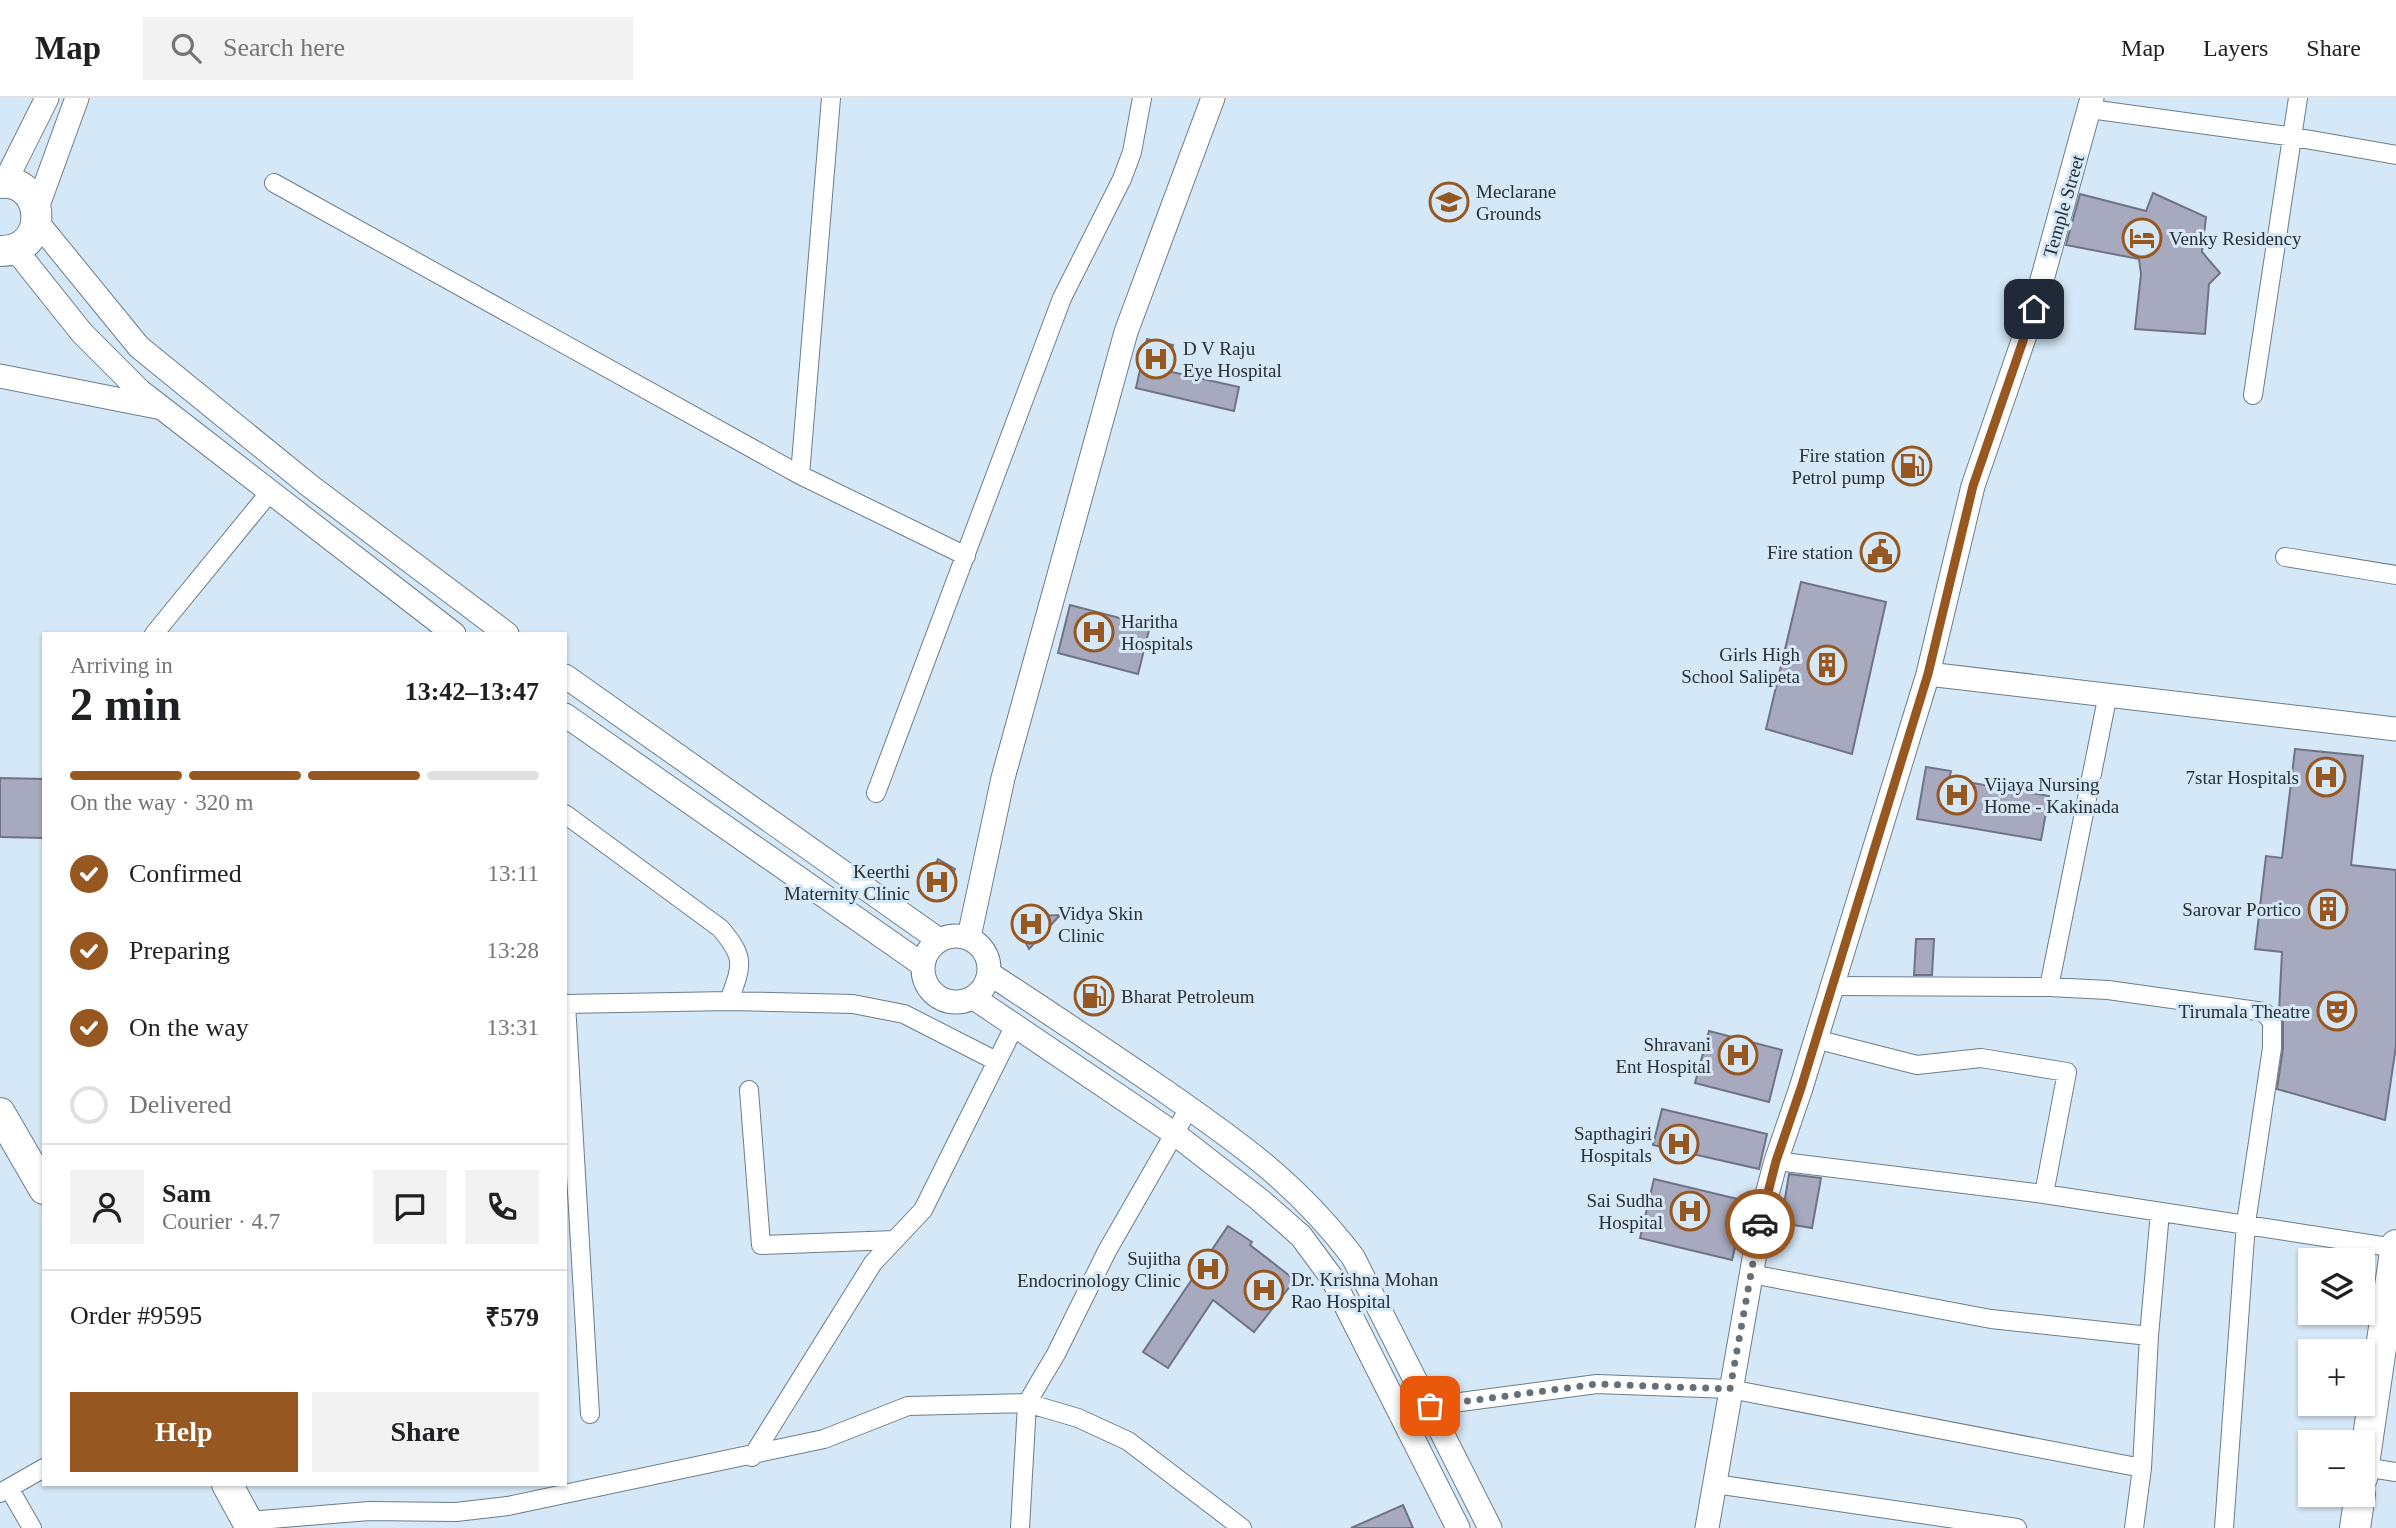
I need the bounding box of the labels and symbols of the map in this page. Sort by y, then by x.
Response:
street label: Temple Street [2039,152,2088,260]
school or university icon: Meclarane Grounds [1428,181,1470,223]
place label: Meclarane Grounds [1476,181,1556,224]
hotel icon: Venky Residency [2121,217,2163,259]
place label: Venky Residency [2169,228,2302,249]
pin [2004,279,2064,339]
hospital icon: D V Raju Eye Hospital [1135,338,1177,380]
place label: D V Raju Eye Hospital [1183,338,1282,381]
place label: Fire station Petrol pump [1792,445,1885,488]
fuel station icon: Fire station Petrol pump [1891,445,1933,487]
public building icon: Fire station [1859,531,1901,573]
place label: Fire station [1767,542,1853,563]
hospital icon: Haritha Hospitals [1073,611,1115,653]
place label: Haritha Hospitals [1121,611,1193,654]
place label: Girls High School Salipeta [1681,644,1801,687]
building icon: Girls High School Salipeta [1806,644,1848,686]
hospital icon: 7star Hospitals [2305,756,2347,798]
place label: 7star Hospitals [2186,767,2299,788]
hospital icon: Vijaya Nursing Home - Kakinada [1936,774,1978,816]
place label: Vijaya Nursing Home - Kakinada [1984,774,2120,817]
place label: Keerthi Maternity Clinic [784,861,910,904]
hospital icon: Keerthi Maternity Clinic [916,861,958,903]
building icon: Sarovar Portico [2307,888,2349,930]
place label: Sarovar Portico [2182,899,2301,920]
hospital icon: Vidya Skin Clinic [1010,903,1052,945]
place label: Vidya Skin Clinic [1058,903,1143,946]
fuel station icon: Bharat Petroleum [1073,975,1115,1017]
place label: Bharat Petroleum [1121,986,1255,1007]
theatre icon: Tirumala Theatre [2316,990,2358,1032]
place label: Tirumala Theatre [2179,1001,2310,1022]
place label: Shravani Ent Hospital [1615,1034,1711,1077]
hospital icon: Shravani Ent Hospital [1717,1034,1759,1076]
place label: Sapthagiri Hospitals [1574,1123,1652,1166]
hospital icon: Sapthagiri Hospitals [1658,1123,1700,1165]
courier [1725,1189,1795,1259]
place label: Sai Sudha Hospital [1586,1190,1664,1233]
hospital icon: Sai Sudha Hospital [1669,1190,1711,1232]
place label: Sujitha Endocrinology Clinic [1017,1248,1182,1291]
hospital icon: Sujitha Endocrinology Clinic [1187,1248,1229,1290]
hospital icon: Dr. Krishna Mohan Rao Hospital [1243,1269,1285,1311]
place label: Dr. Krishna Mohan Rao Hospital [1291,1269,1439,1312]
pin [1400,1376,1460,1436]

